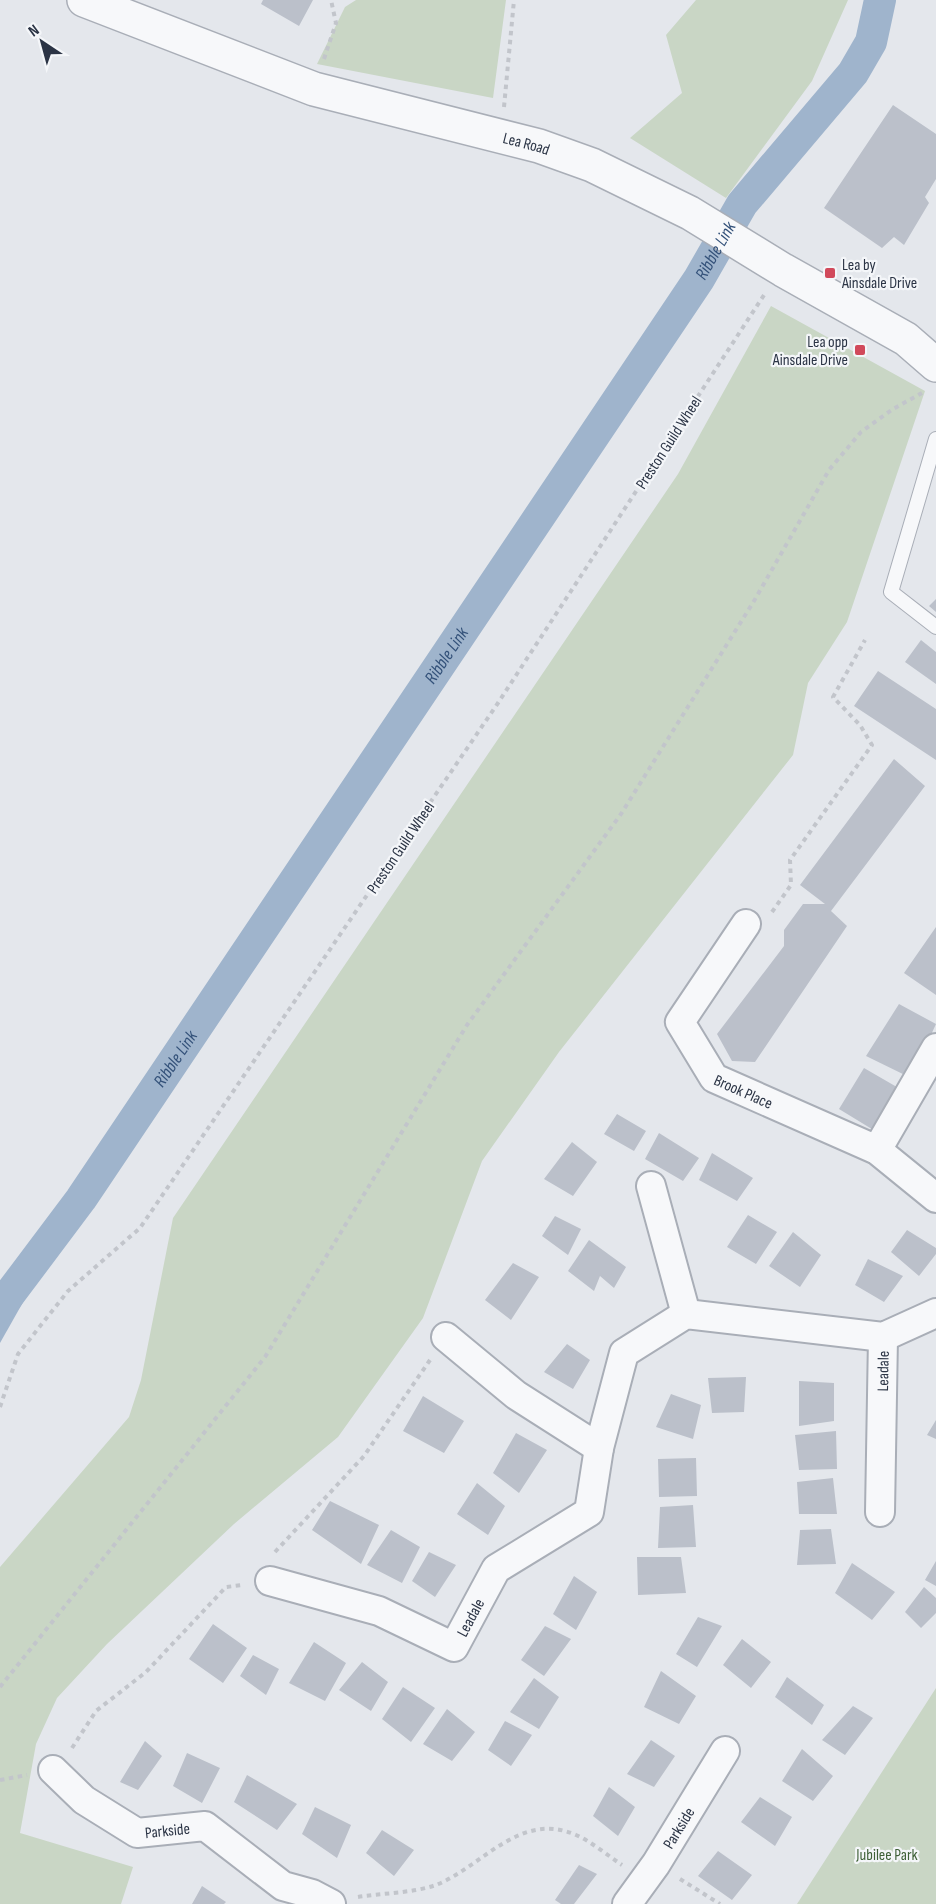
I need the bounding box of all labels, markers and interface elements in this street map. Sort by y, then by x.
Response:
north arrow [12,12,72,72]
text: N [25,21,43,41]
street label: Lea Road [501,129,552,160]
water label: Ribble Link [691,217,741,284]
place label: Lea by Ainsdale Drive [841,256,917,293]
marker: Lea by Ainsdale Drive [823,266,837,280]
place label: Lea opp Ainsdale Drive [772,333,848,370]
marker: Lea opp Ainsdale Drive [853,343,867,357]
street label: Preston Guild Wheel [632,393,706,493]
water label: Ribble Link [420,622,474,688]
street label: Preston Guild Wheel [363,798,439,898]
water label: Ribble Link [149,1026,203,1091]
street label: Brook Place [711,1071,775,1114]
street label: Leadale [874,1351,894,1392]
street label: Leadale [453,1596,489,1640]
street label: Parkside [660,1804,699,1853]
street label: Parkside [144,1820,191,1843]
park label: Jubilee Park [855,1846,918,1865]

